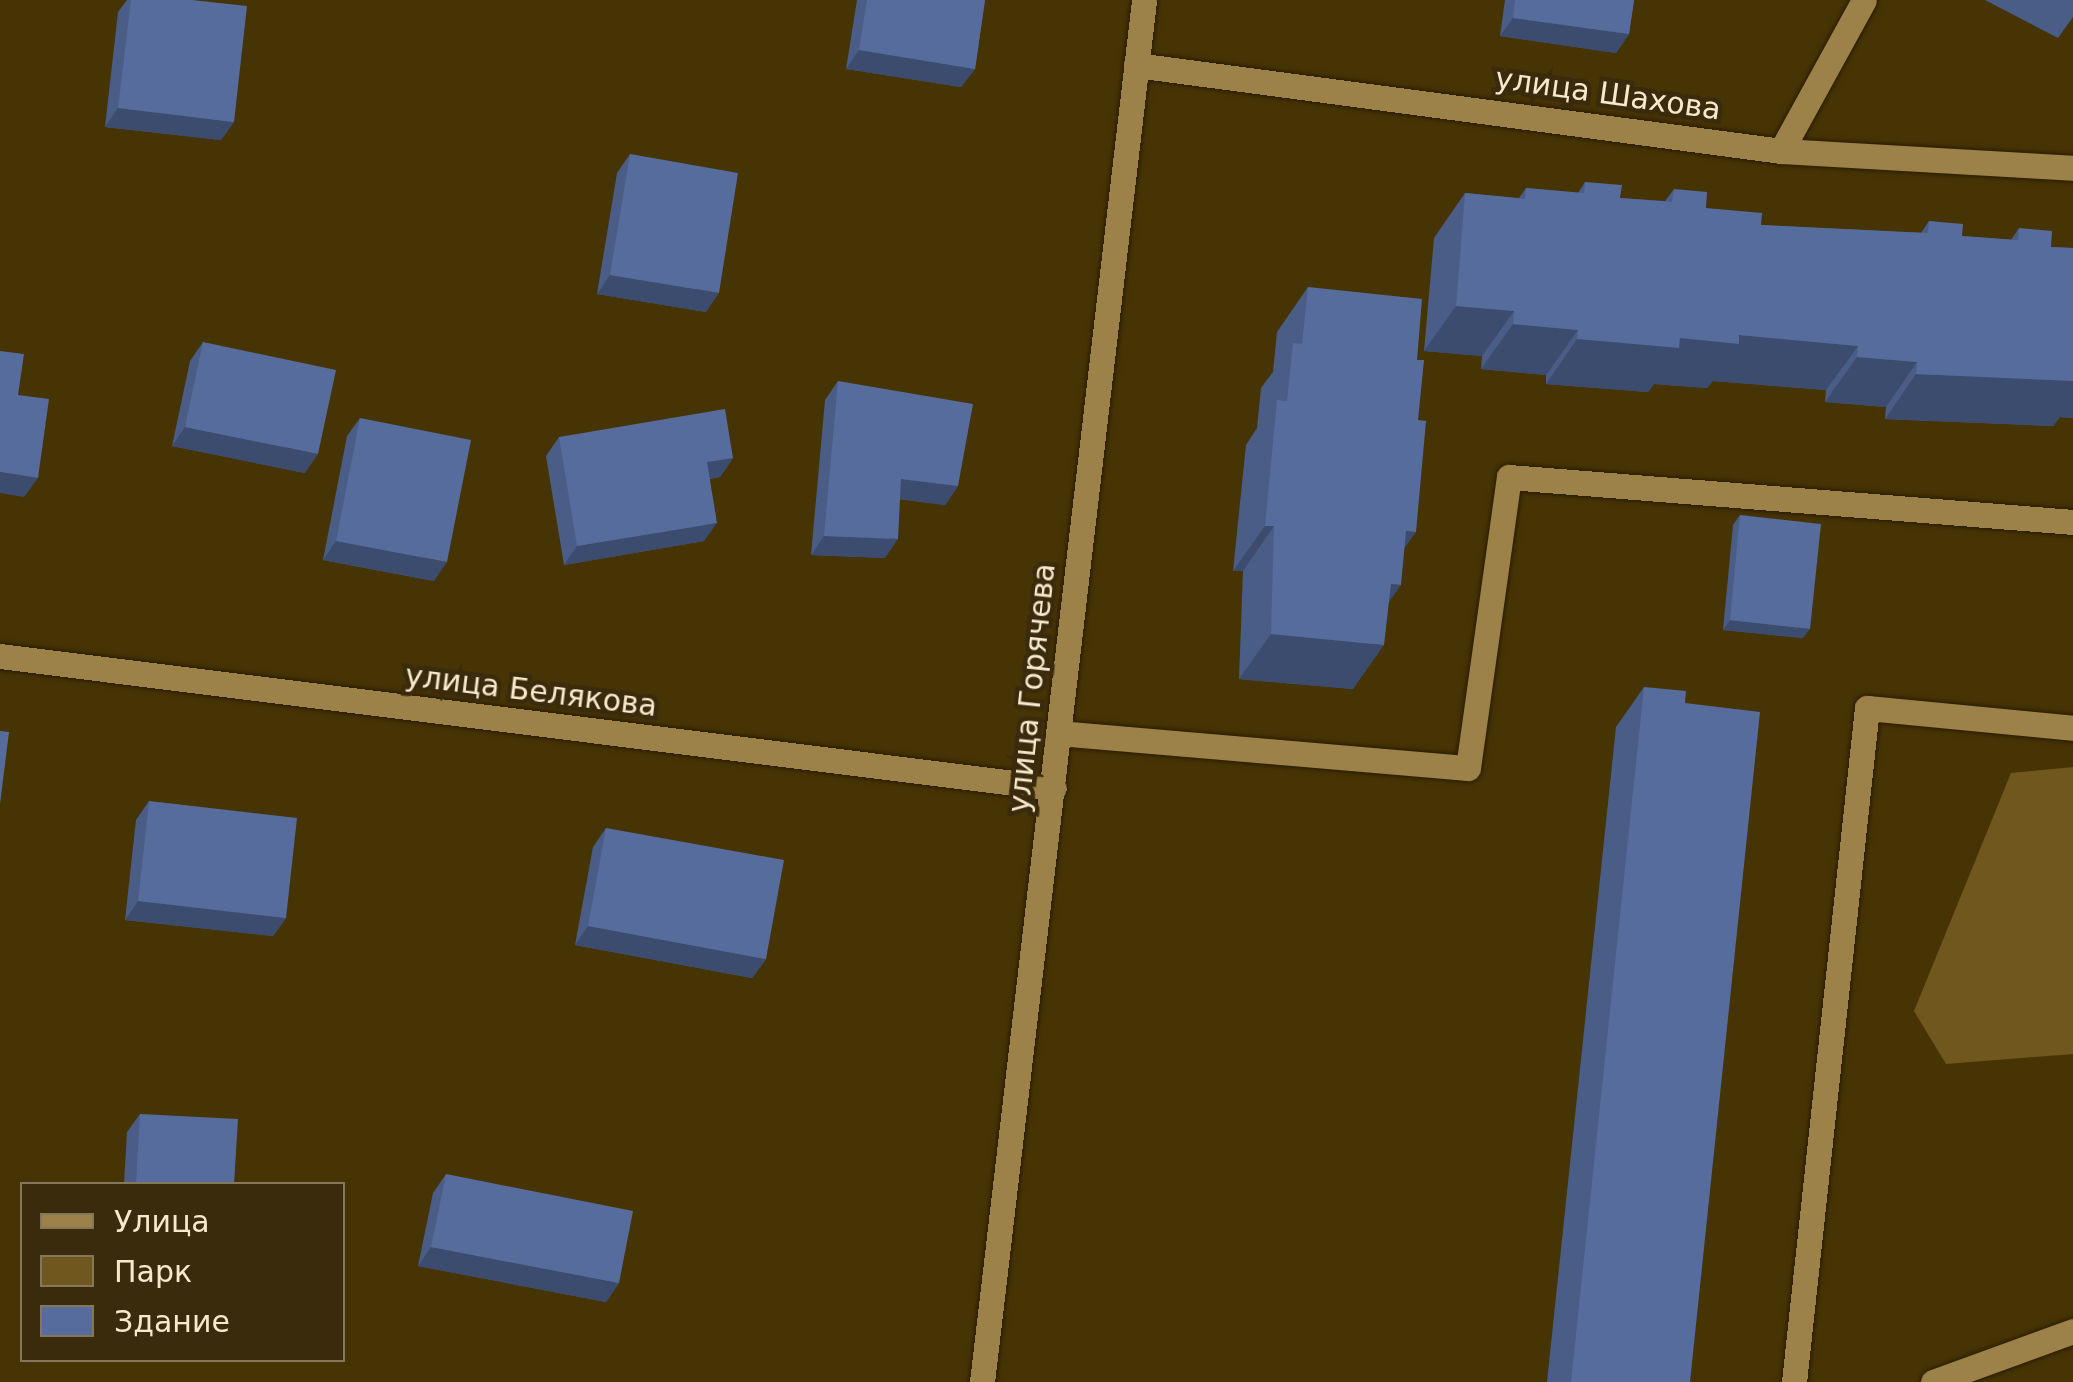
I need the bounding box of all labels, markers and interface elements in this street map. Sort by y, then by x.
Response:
street label: улица Шахова [1493,60,1723,128]
street label: улица Горячева [1001,561,1063,815]
street label: улица Белякова [403,658,659,724]
legend [20,1182,345,1362]
text: Улица [114,1204,210,1239]
text: Парк [114,1254,192,1289]
text: Здание [114,1304,230,1339]

